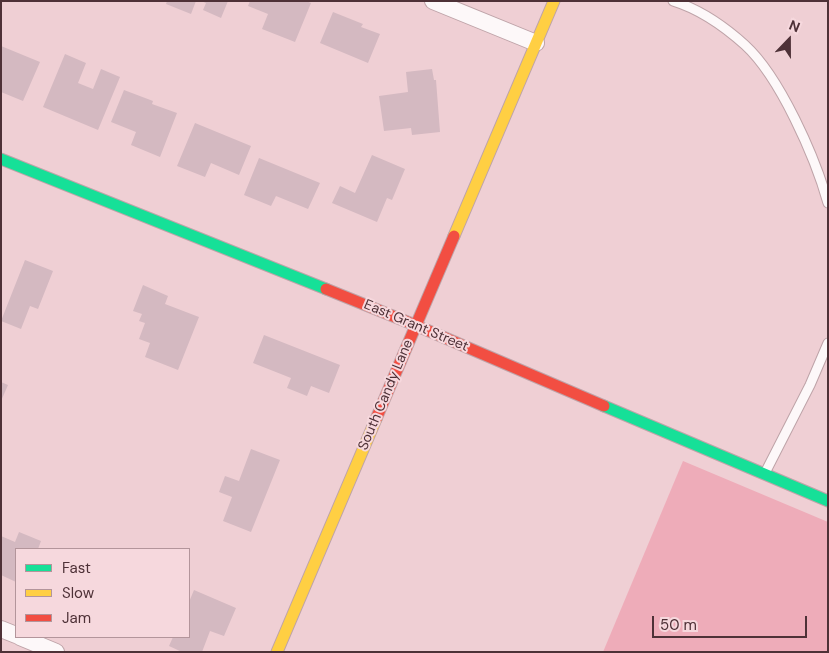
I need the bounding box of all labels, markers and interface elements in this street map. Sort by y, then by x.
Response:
north arrow [764,15,814,65]
text: N [787,16,803,36]
street label: East Grant Street [361,296,471,356]
street label: South Candy Lane [355,337,417,453]
legend [15,548,190,638]
text: Fast [62,558,91,578]
text: Slow [62,583,94,603]
scale bar [654,606,809,638]
text: Jam [62,608,91,628]
text: 50 m [660,615,697,635]

